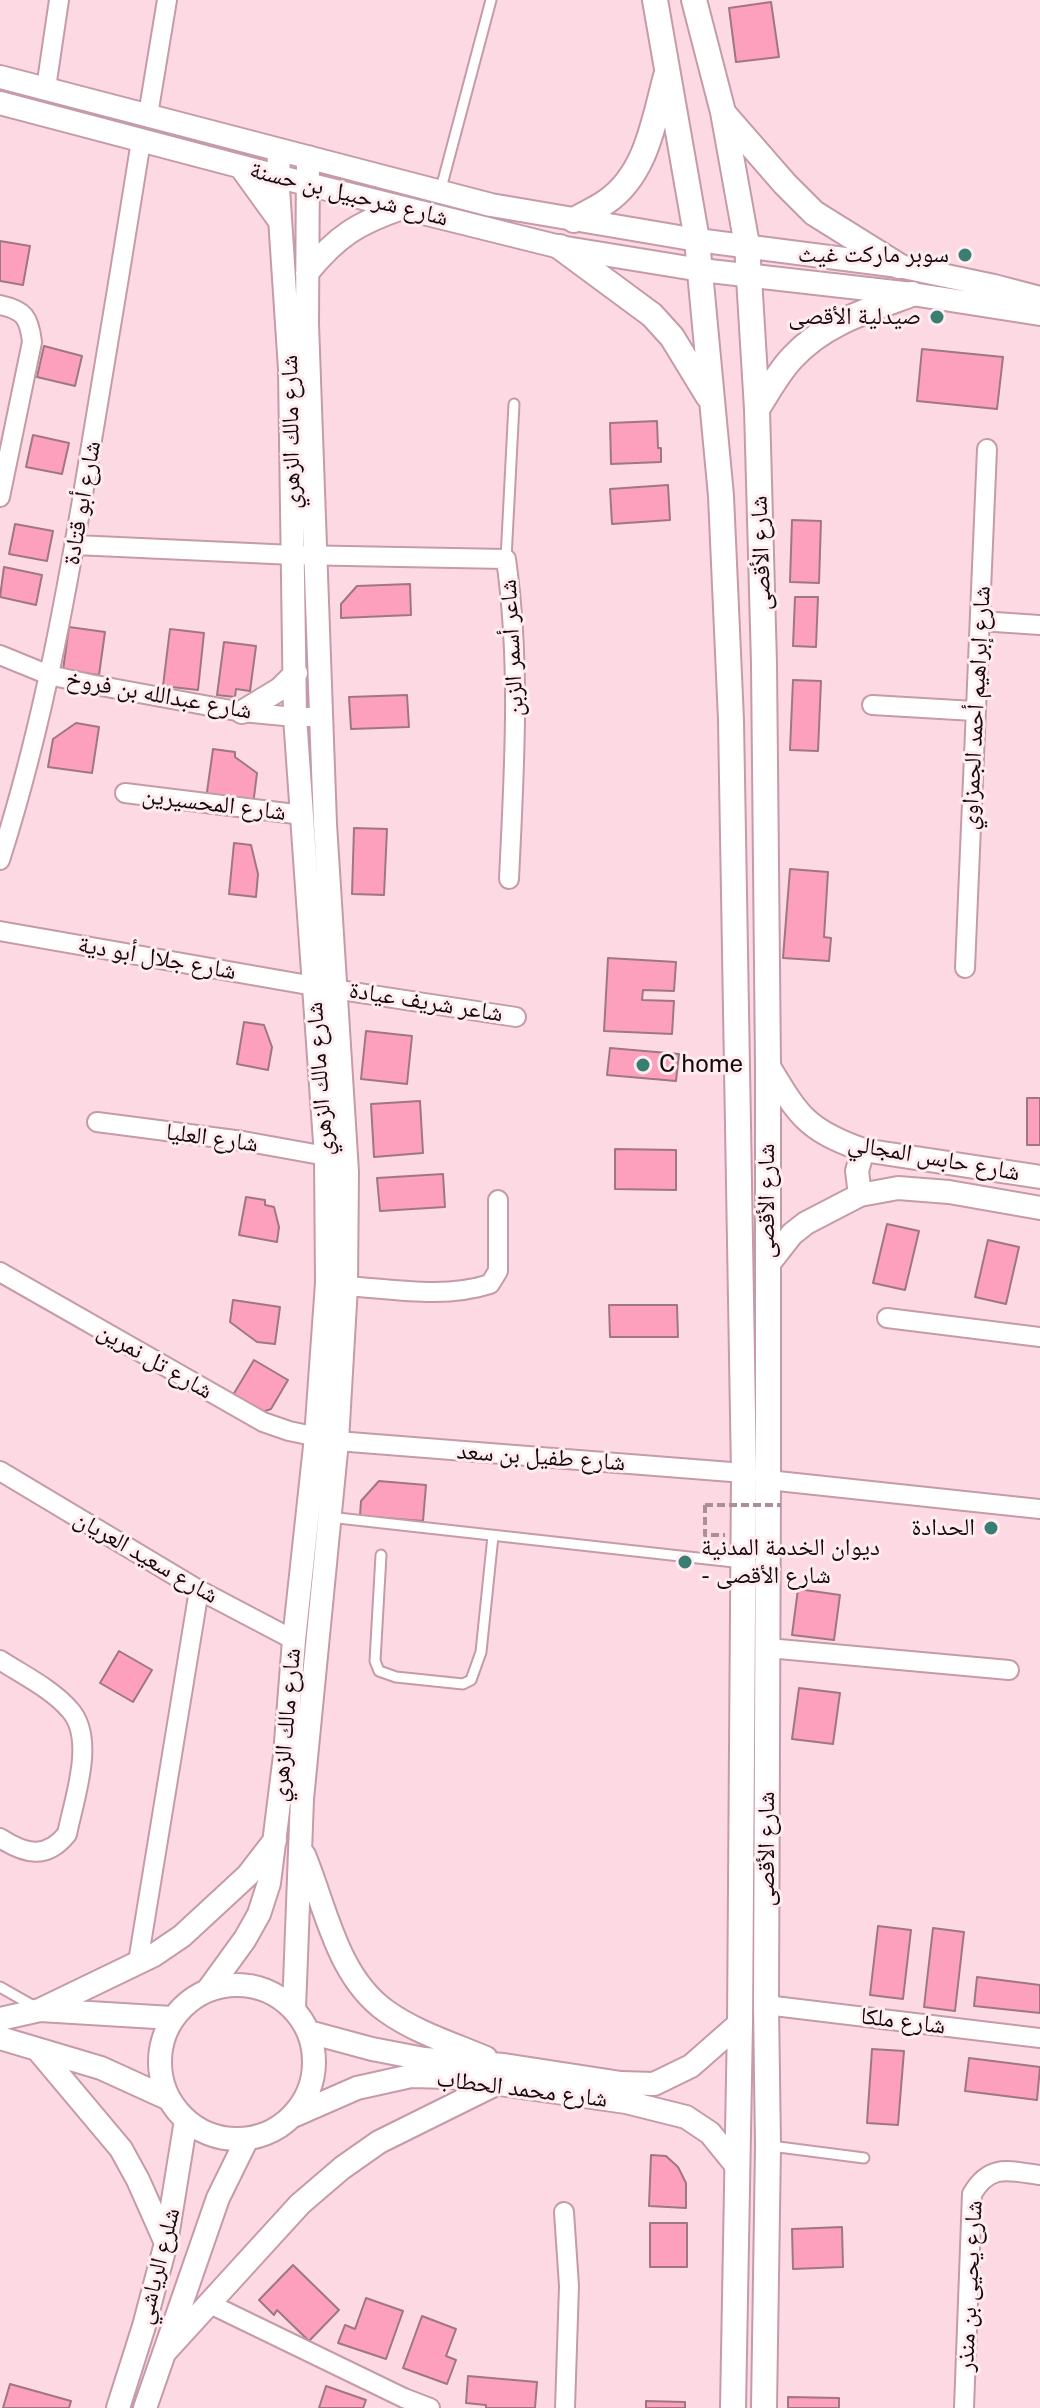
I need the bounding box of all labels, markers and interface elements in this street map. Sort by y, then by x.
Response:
street label: شارع شرحبيل بن حسنة [247,155,451,233]
place label: سوبر ماركت غيث [798,241,949,269]
marker: سوبر ماركت غيث [956,246,974,264]
place label: صيدلية الأقصى [788,303,921,331]
marker: صيدلية الأقصى [928,308,946,326]
street label: شارع مالك الزهري [275,355,307,509]
street label: شارع أبو قتادة [57,439,107,567]
street label: شارع الأقصى [745,495,777,611]
street label: شاعر أسمر الزبن [494,579,530,717]
street label: شارع إبراهيم أحمد الجمزاوي [955,585,997,831]
street label: شارع عبدالله بن فروخ [64,664,254,726]
street label: شارع المحسيرين [140,781,288,827]
street label: شارع جلال أبو دية [76,930,238,986]
street label: شاعر شريف عيادة [347,976,505,1028]
street label: شارع مالك الزهري [300,1001,340,1157]
place label: C home [659,1051,743,1079]
marker: C home [634,1056,652,1074]
street label: شارع العليا [164,1117,260,1159]
street label: شارع حابس المجالي [846,1129,1022,1187]
street label: شارع الأقصى [753,1144,781,1258]
street label: شارع تل نمرين [92,1316,218,1406]
street label: شارع طفيل بن سعد [456,1437,626,1477]
street label: شارع سعيد العريان [69,1504,223,1610]
place label: الحدادة [911,1514,975,1542]
marker: الحدادة [982,1519,1000,1537]
place label: ديوان الخدمة المدنية - شارع الأقصى [701,1534,880,1590]
marker: ديوان الخدمة المدنية - شارع الأقصى [676,1553,694,1571]
street label: شارع مالك الزهري [265,1647,307,1803]
street label: شارع الأقصى [753,1792,781,1906]
street label: شارع ملكا [859,2002,947,2040]
street label: شارع محمد الحطاب [435,2064,609,2114]
street label: شارع يحيى بن منذر [951,2200,989,2372]
street label: شلرع الرياشي [130,2205,186,2327]

